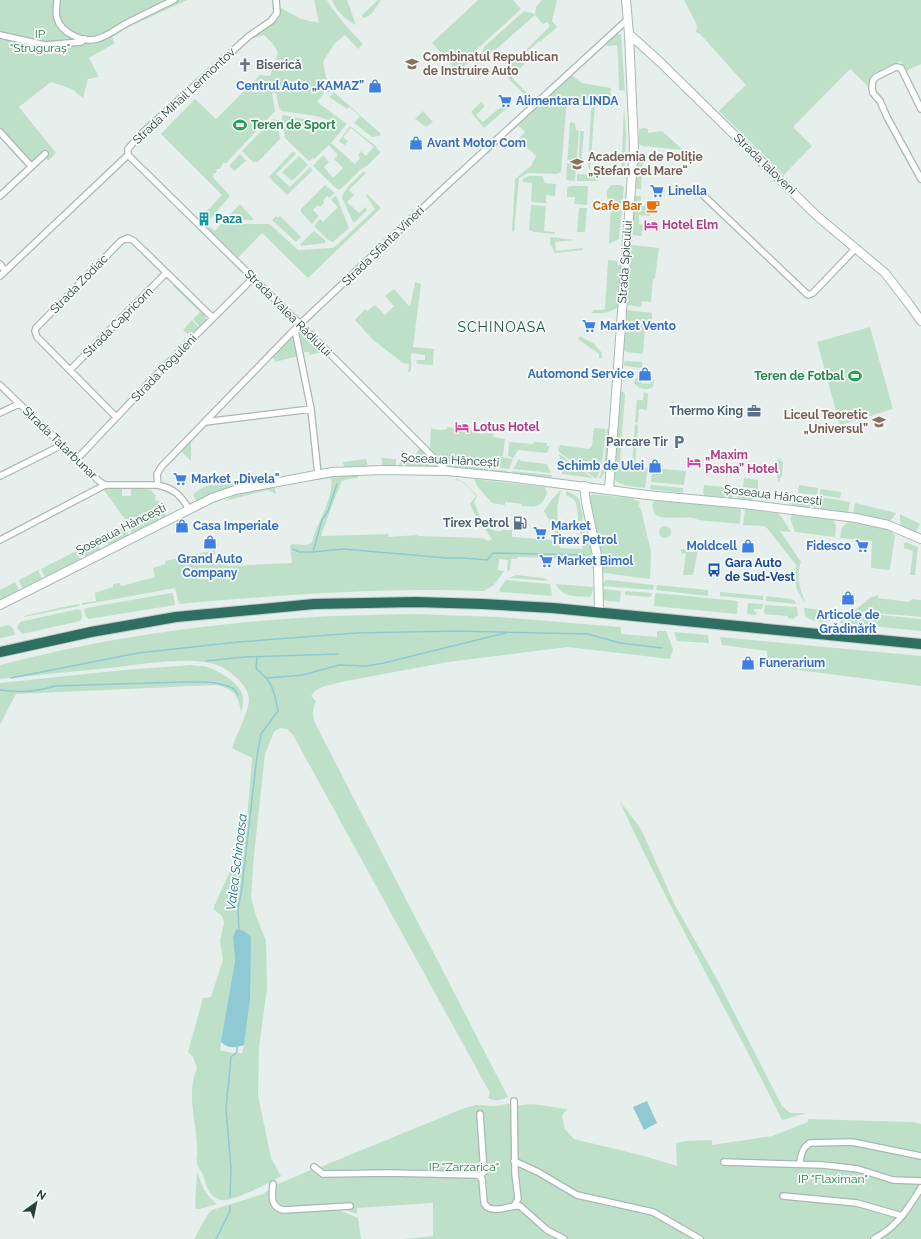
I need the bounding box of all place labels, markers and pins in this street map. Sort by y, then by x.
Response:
place label: Combinatul Republican de Instruire Auto [423,50,558,78]
school or university icon: Combinatul Republican de Instruire Auto [404,56,420,72]
church icon: Biserică [237,57,253,73]
place label: Biserică [256,58,302,72]
shop icon: Centrul Auto „KAMAZ” [367,78,383,94]
place label: Centrul Auto „KAMAZ” [236,79,364,93]
supermarket icon: Alimentara LINDA [497,93,513,109]
place label: Alimentara LINDA [516,94,619,108]
sports icon: Teren de Sport [232,117,248,133]
place label: Teren de Sport [251,118,336,132]
shop icon: Avant Motor Com [408,135,424,151]
place label: Avant Motor Com [427,136,526,150]
place label: Academia de Poliție „Ștefan cel Mare“ [588,150,703,178]
school or university icon: Academia de Poliție „Ștefan cel Mare“ [569,156,585,172]
supermarket icon: Linella [649,183,665,199]
place label: Linella [668,184,707,198]
cafe icon: Cafe Bar [645,198,661,214]
place label: Cafe Bar [593,199,642,213]
building icon: Paza [196,211,212,227]
place label: Paza [215,212,242,226]
hotel icon: Hotel Elm [643,217,659,233]
place label: Hotel Elm [662,218,718,232]
supermarket icon: Market Vento [581,318,597,334]
place label: Market Vento [600,319,676,333]
shop icon: Automond Service [637,366,653,382]
place label: Automond Service [528,367,634,381]
sports icon: Teren de Fotbal [847,368,863,384]
place label: Teren de Fotbal [754,369,844,383]
office icon: Thermo King [746,403,762,419]
place label: Thermo King [669,404,743,418]
place label: Liceul Teoretic „Universul” [784,408,868,436]
school or university icon: Liceul Teoretic „Universul” [871,414,887,430]
hotel icon: Lotus Hotel [454,419,470,435]
place label: Lotus Hotel [473,420,540,434]
parking icon: Parcare Tir [671,434,687,450]
place label: Parcare Tir [606,435,668,449]
place label: „Maxim Pasha” Hotel [705,448,779,476]
hotel icon: „Maxim Pasha” Hotel [686,454,702,470]
shop icon: Schimb de Ulei [647,458,663,474]
place label: Schimb de Ulei [557,459,644,473]
supermarket icon: Market „Divela" [172,471,188,487]
place label: Market „Divela" [191,472,279,486]
fuel station icon: Tirex Petrol [512,515,528,531]
place label: Tirex Petrol [443,516,509,530]
shop icon: Casa Imperiale [174,518,190,534]
place label: Casa Imperiale [193,519,279,533]
place label: Market Tirex Petrol [551,519,617,547]
supermarket icon: Market Tirex Petrol [532,525,548,541]
shop icon: Grand Auto Company [202,534,218,550]
shop icon: Moldcell [740,538,756,554]
supermarket icon: Fidesco [854,538,870,554]
place label: Moldcell [686,539,737,553]
place label: Fidesco [806,539,851,553]
place label: Grand Auto Company [178,552,242,580]
supermarket icon: Market Bimol [538,553,554,569]
place label: Market Bimol [557,554,633,568]
place label: Gara Auto de Sud-Vest [725,556,795,584]
bus stop icon: Gara Auto de Sud-Vest [706,562,722,578]
shop icon: Articole de Grădinărit [840,590,856,606]
place label: Articole de Grădinărit [816,608,880,636]
shop icon: Funerarium [740,655,756,671]
place label: Funerarium [759,656,825,670]

